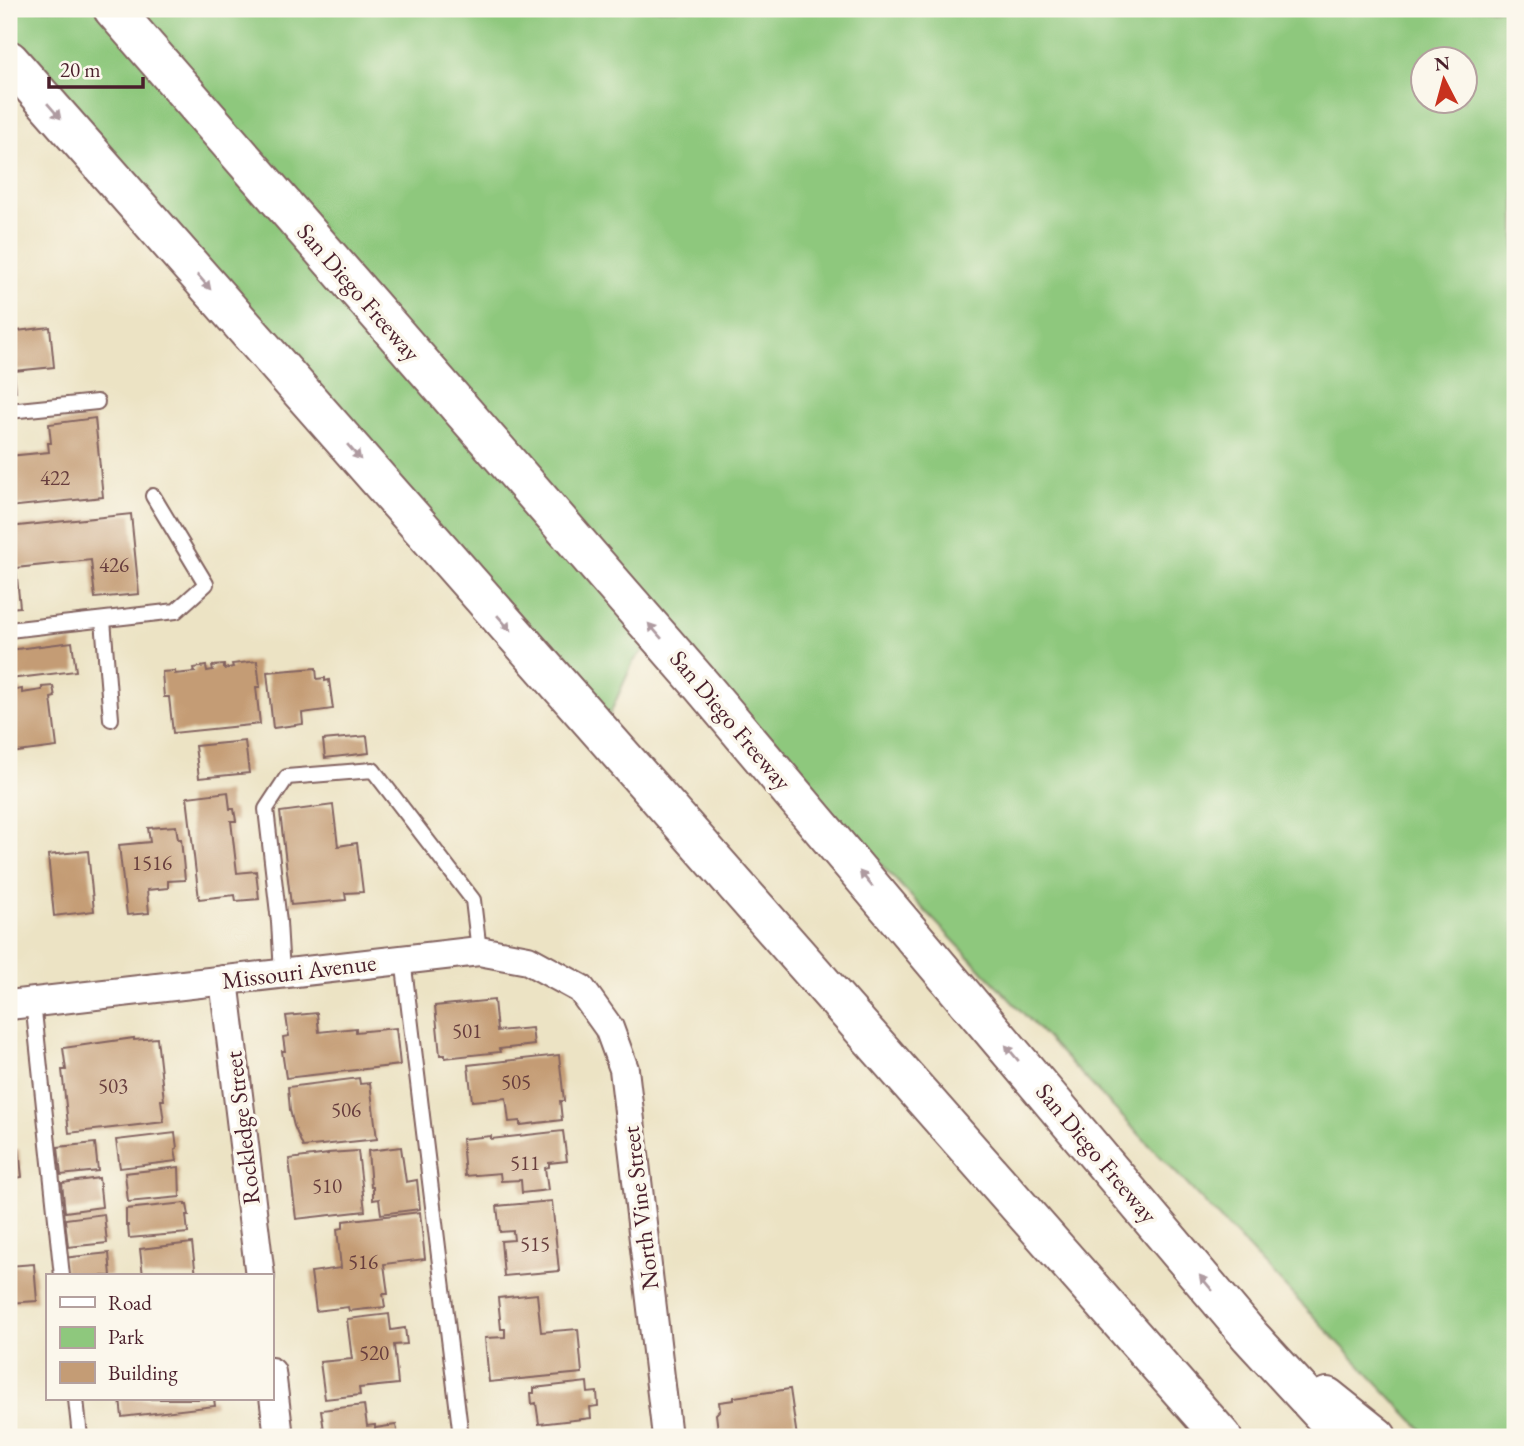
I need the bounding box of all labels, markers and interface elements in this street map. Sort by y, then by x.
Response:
scale bar [49,46,144,90]
north arrow [1408,46,1478,116]
text: N [1433,50,1452,77]
text: 20 m [60,56,101,83]
one-way arrow [46,102,62,120]
street label: San Diego Freeway [290,216,428,368]
one-way arrow [196,273,211,290]
one-way arrow [346,444,361,461]
house number: 422 [40,464,70,491]
house number: 426 [99,551,129,578]
one-way arrow [496,615,512,632]
one-way arrow [647,622,663,640]
street label: San Diego Freeway [663,644,799,797]
house number: 1516 [132,849,172,876]
one-way arrow [859,871,874,888]
street label: Missouri Avenue [220,946,378,996]
house number: 501 [452,1017,482,1044]
one-way arrow [1005,1045,1020,1062]
street label: Rockledge Street [217,1049,267,1207]
house number: 505 [501,1068,531,1095]
house number: 503 [98,1072,128,1099]
street label: San Diego Freeway [1029,1077,1165,1230]
house number: 506 [331,1096,361,1123]
street label: North Vine Street [615,1124,665,1292]
house number: 511 [510,1149,540,1176]
house number: 510 [312,1172,342,1199]
house number: 515 [520,1230,550,1257]
house number: 516 [348,1248,378,1275]
legend [46,1274,273,1400]
one-way arrow [1199,1275,1214,1292]
text: Road [108,1289,152,1316]
text: Park [108,1323,145,1350]
house number: 520 [359,1339,389,1366]
text: Building [108,1359,178,1386]

